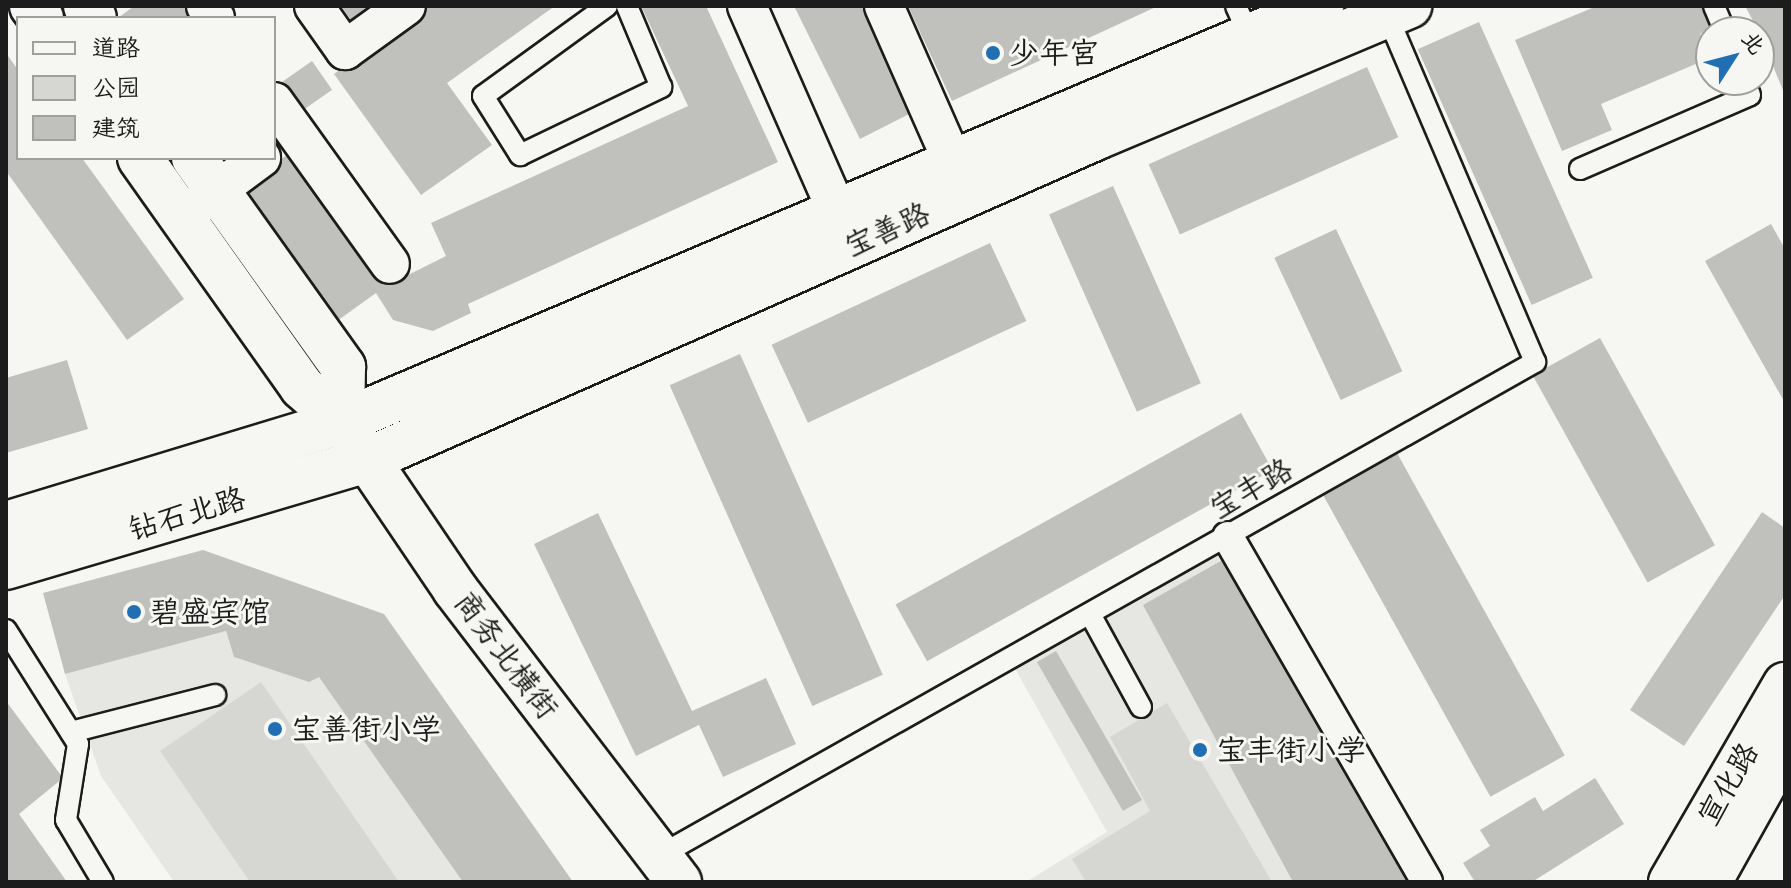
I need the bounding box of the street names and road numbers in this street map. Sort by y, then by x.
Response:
street label: 宝善路 [839,195,935,265]
street label: 宝丰路 [1203,451,1299,527]
street label: 钻石北路 [124,480,250,548]
street label: 商务北横街 [446,584,566,726]
street label: 宣化路 [1690,736,1766,832]

